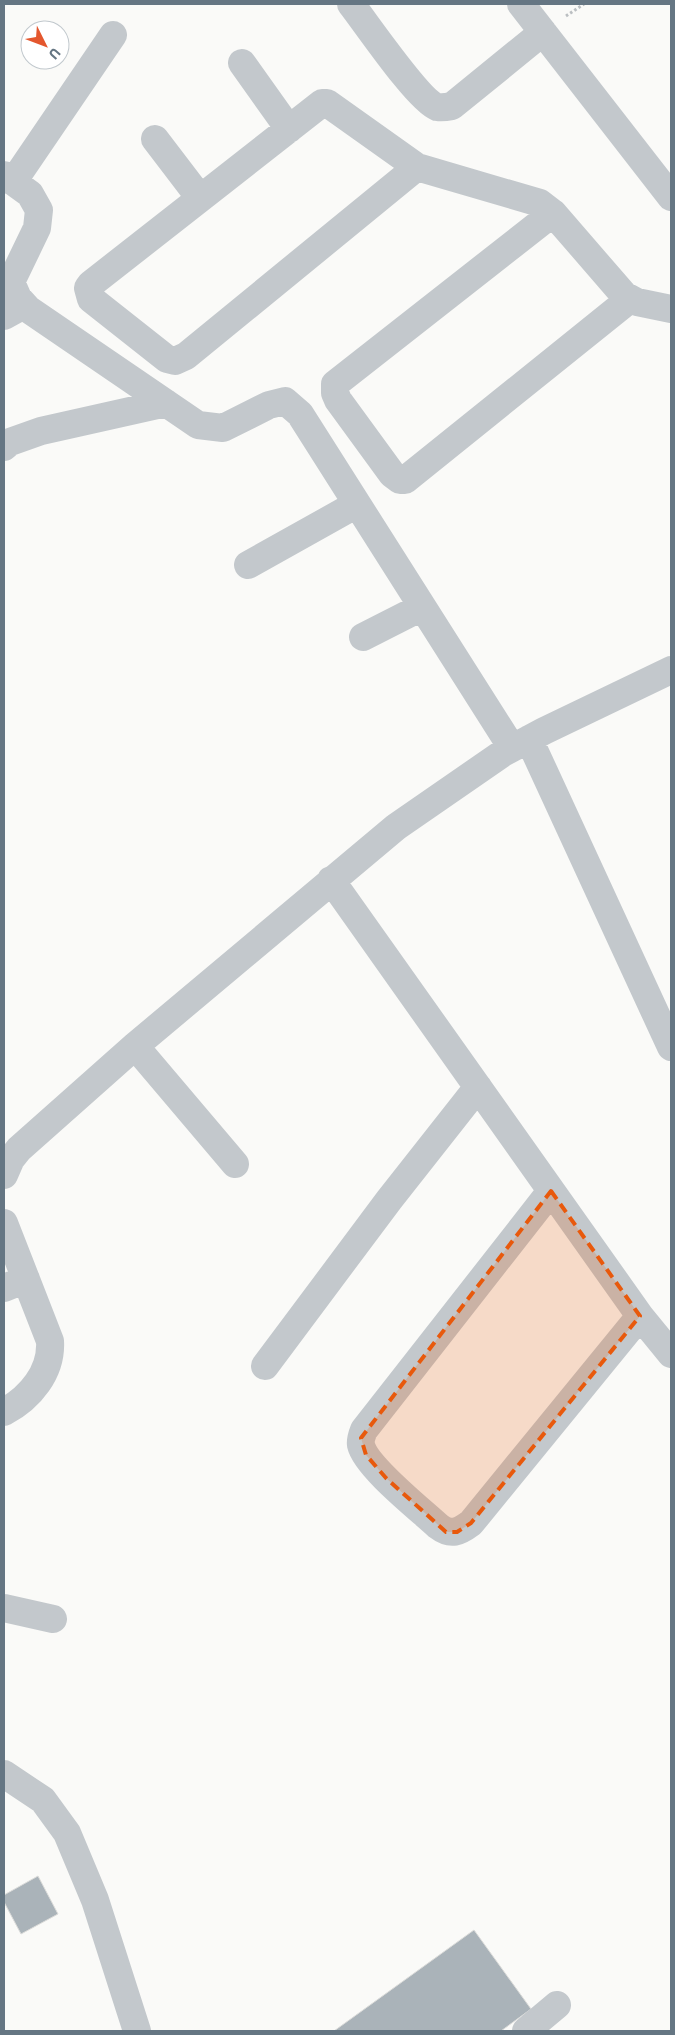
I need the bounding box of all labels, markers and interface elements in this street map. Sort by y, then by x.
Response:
north arrow [20,20,70,70]
text: U [45,44,65,63]

